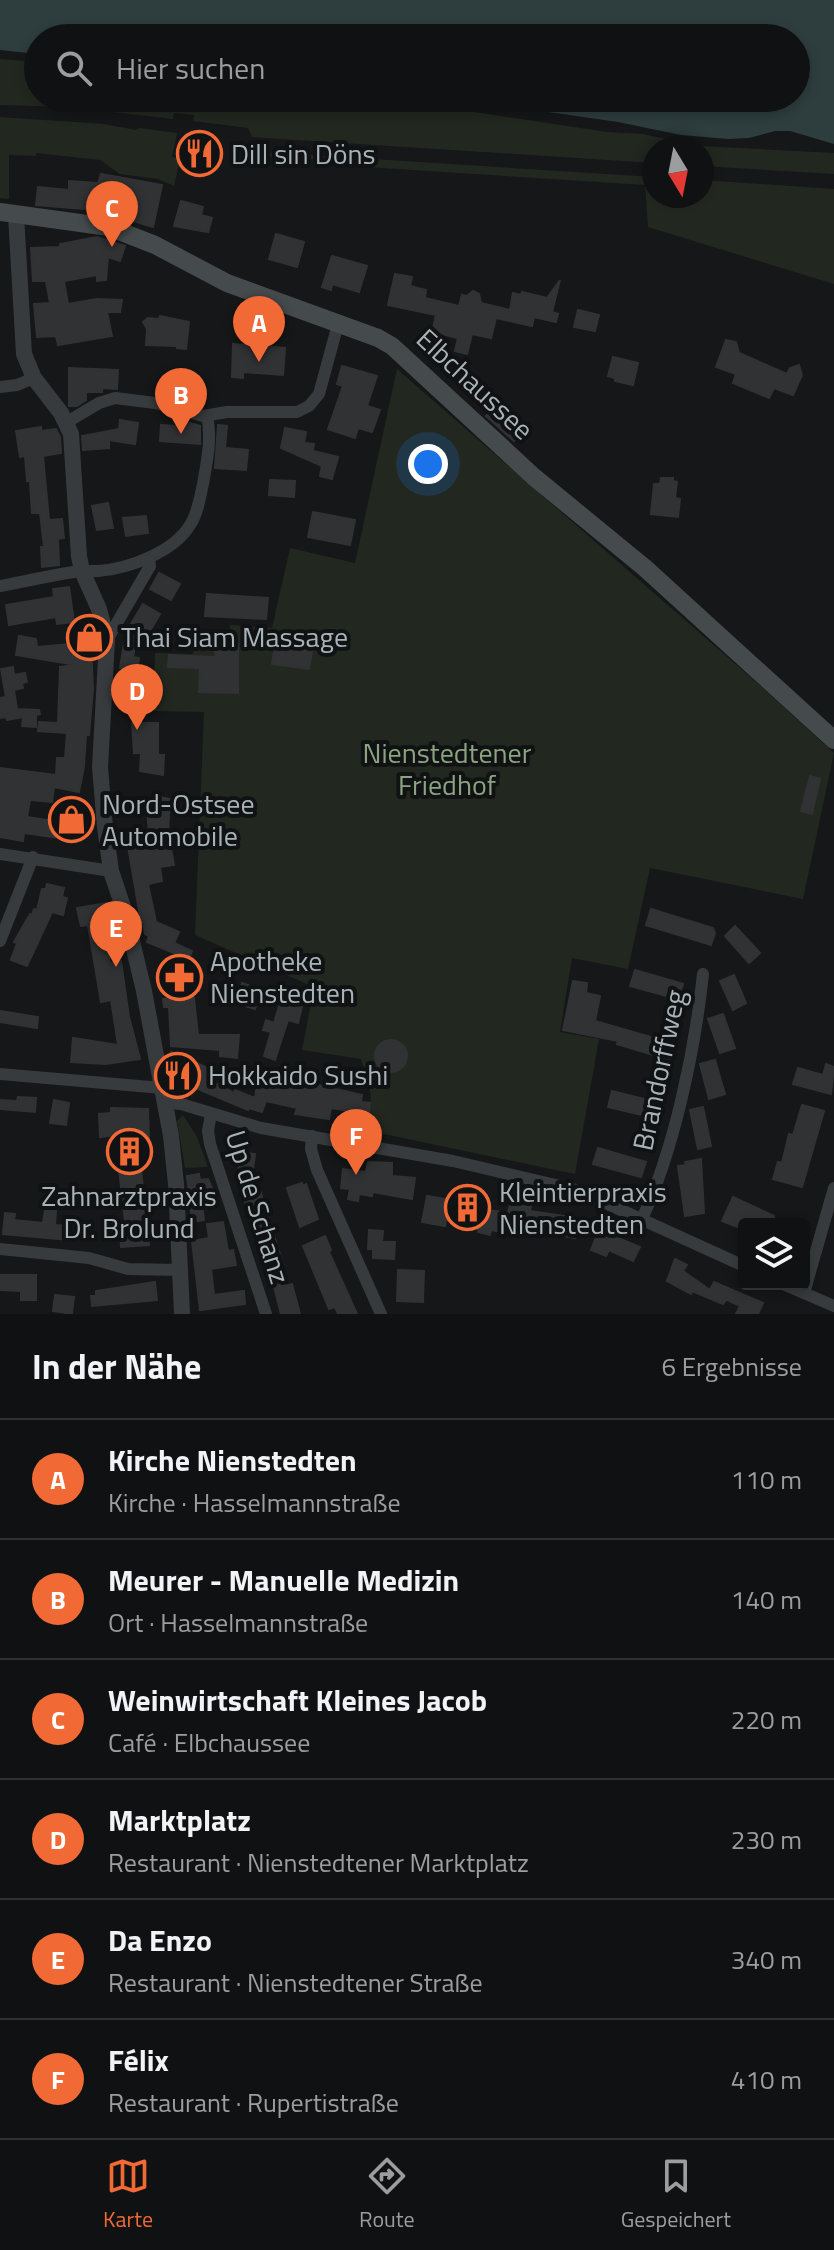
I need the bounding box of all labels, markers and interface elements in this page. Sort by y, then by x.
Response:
search box [24,24,810,112]
text: Hier suchen [116,45,265,91]
icon: search [52,46,96,90]
restaurant icon: Dill sin Döns [176,130,224,178]
place label: Dill sin Döns [231,132,376,175]
north arrow [642,136,714,208]
pin: C [86,181,138,247]
pin: A [233,296,285,362]
street label: Elbchaussee [407,318,544,450]
pin: B [155,368,207,434]
your location [408,444,448,484]
shop icon: Thai Siam Massage [66,613,114,661]
place label: Thai Siam Massage [121,615,348,658]
pin: D [111,664,163,730]
park label: Nienstedtener Friedhof [363,731,532,806]
place label: Nord-Ostsee Automobile [102,782,255,857]
shop icon: Nord-Ostsee Automobile [47,796,95,844]
pin: E [90,901,142,967]
place label: Apotheke Nienstedten [210,939,355,1014]
pharmacy icon: Apotheke Nienstedten [155,953,203,1001]
street label: Brandorffweg [620,985,697,1154]
restaurant icon: Hokkaido Sushi [153,1051,201,1099]
place label: Hokkaido Sushi [208,1053,388,1096]
pin: F [330,1109,382,1175]
street label: Up de Schanz [215,1125,302,1289]
building icon: Zahnarztpraxis Dr. Brolund [105,1127,153,1175]
place label: Kleintierpraxis Nienstedten [499,1170,667,1245]
place label: Zahnarztpraxis Dr. Brolund [41,1174,217,1249]
building icon: Kleintierpraxis Nienstedten [444,1184,492,1232]
map controls [738,1218,810,1290]
button: layers [738,1218,810,1290]
text: In der Nähe [32,1340,201,1392]
text: 6 Ergebnisse [661,1347,802,1386]
text: Kirche Nienstedten [108,1437,357,1483]
text: A [50,1460,66,1499]
text: 110 m [731,1460,802,1499]
text: Kirche · Hasselmannstraße [108,1483,401,1522]
text: Meurer - Manuelle Medizin [108,1557,459,1603]
text: B [50,1580,66,1619]
text: 140 m [731,1580,802,1619]
text: Ort · Hasselmannstraße [108,1603,368,1642]
text: Weinwirtschaft Kleines Jacob [108,1677,487,1723]
text: C [51,1700,65,1739]
text: 220 m [731,1700,802,1739]
text: Café · Elbchaussee [108,1723,310,1762]
text: Marktplatz [108,1797,251,1843]
text: D [50,1820,66,1859]
text: 230 m [731,1820,802,1859]
text: Restaurant · Nienstedtener Marktplatz [108,1843,529,1882]
text: Da Enzo [108,1917,212,1963]
text: E [51,1940,65,1979]
text: 340 m [731,1940,802,1979]
text: Restaurant · Nienstedtener Straße [108,1963,483,2002]
text: Félix [108,2037,169,2083]
text: F [51,2060,65,2099]
text: 410 m [731,2060,802,2099]
text: Restaurant · Rupertistraße [108,2083,399,2122]
tab: Karte [103,2154,153,2236]
tab: Route [359,2154,415,2236]
tab: Gespeichert [621,2154,731,2236]

